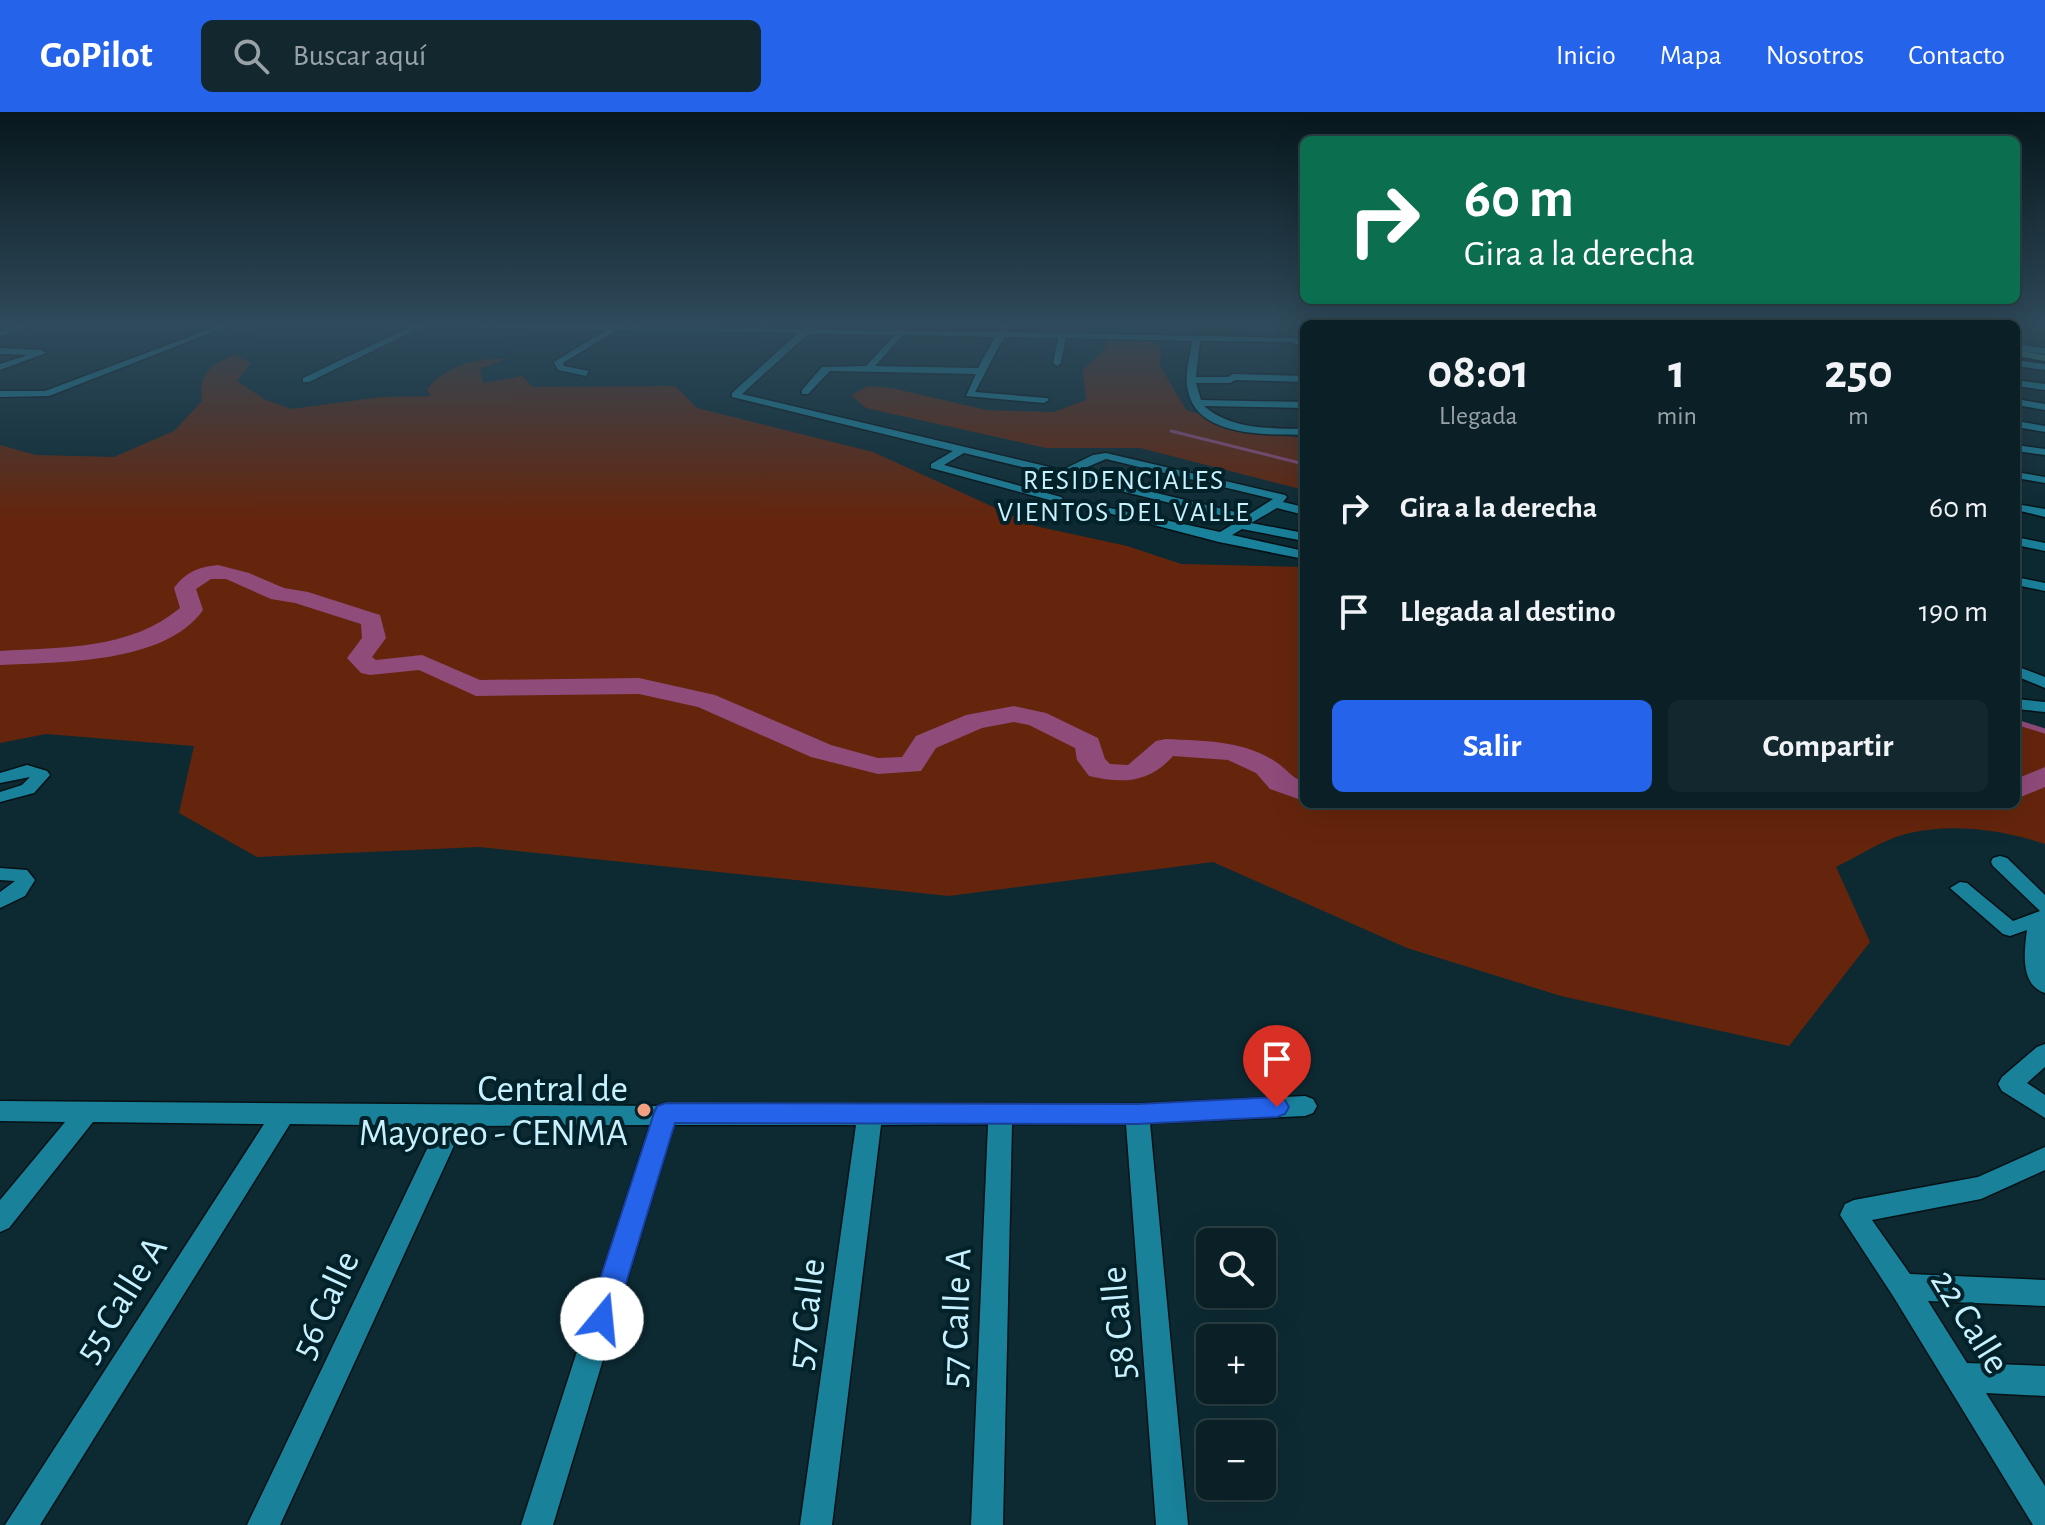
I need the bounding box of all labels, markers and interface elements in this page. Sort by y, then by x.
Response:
search box [201,20,761,92]
icon: search [229,34,273,78]
text: GoPilot [40,37,153,75]
text: Buscar aquí [293,41,426,71]
text: Inicio [1556,42,1616,70]
text: Mapa [1660,42,1722,70]
text: Nosotros [1766,42,1864,70]
text: Contacto [1908,42,2005,70]
icon: right [1332,168,1436,272]
text: 60 m [1464,171,1574,227]
text: Gira a la derecha [1464,236,1695,272]
text: 08:01 [1427,349,1529,397]
text: 1 [1668,349,1685,397]
text: 250 [1824,349,1893,397]
text: Llegada [1439,403,1518,429]
text: min [1657,403,1697,429]
text: m [1848,403,1869,429]
district label: RESIDENCIALES VIENTOS DEL VALLE [997,467,1251,527]
icon: right [1332,486,1376,530]
text: Gira a la derecha [1400,493,1597,523]
text: 60 m [1929,493,1988,523]
icon: arrive [1332,590,1376,634]
text: Llegada al destino [1400,597,1616,627]
text: 190 m [1919,597,1988,627]
button: Salir [1332,700,1652,792]
button: Compartir [1668,700,1988,792]
pin [1243,1025,1311,1107]
icon: arrive [1255,1037,1299,1081]
place label: Central de Mayoreo - CENMA [359,1071,628,1153]
marker: Central de Mayoreo - CENMA [635,1101,653,1119]
map controls [1196,1228,1276,1500]
button: search [1196,1228,1276,1308]
street label: 55 Calle A [69,1231,175,1369]
street label: 56 Calle [285,1245,367,1364]
street label: 57 Calle A [936,1247,978,1389]
street label: 57 Calle [781,1257,833,1372]
street label: 22 Calle [1923,1263,2016,1381]
street label: 58 Calle [1095,1264,1143,1381]
position arrow [560,1277,644,1361]
button: + [1196,1324,1276,1404]
button: − [1196,1420,1276,1500]

